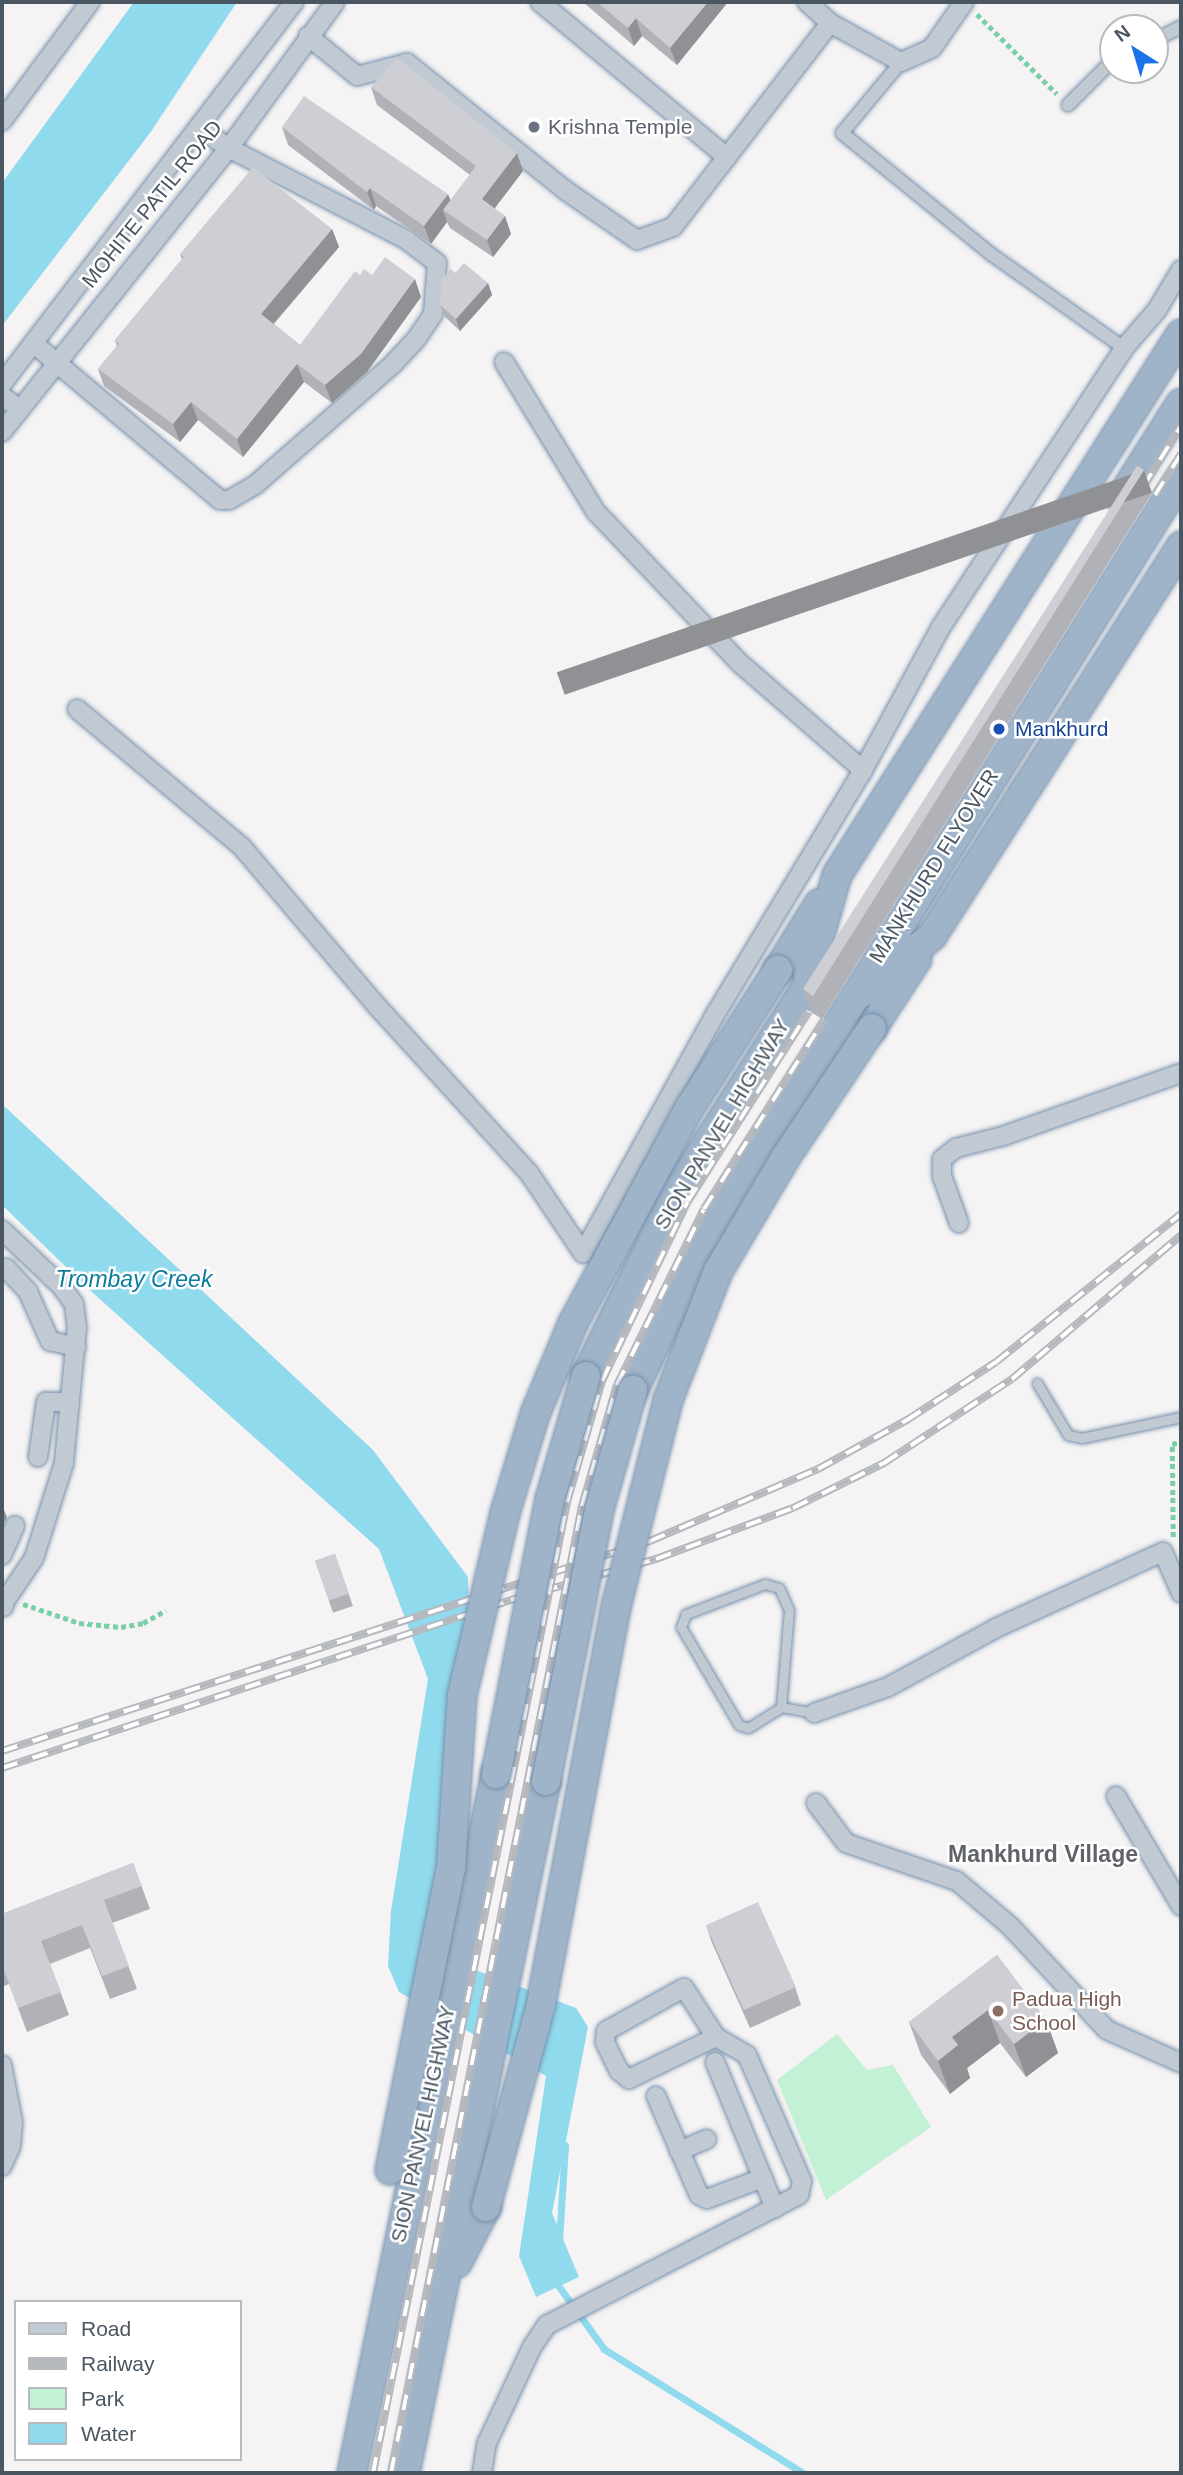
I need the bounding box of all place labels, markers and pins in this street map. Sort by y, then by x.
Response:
place label: Krishna Temple [548,114,693,140]
marker: Krishna Temple [526,119,542,135]
place label: Mankhurd [1015,716,1108,742]
marker: Mankhurd [989,719,1009,739]
place label: Padua High School [1012,1986,1122,2036]
marker: Padua High School [990,2003,1006,2019]

